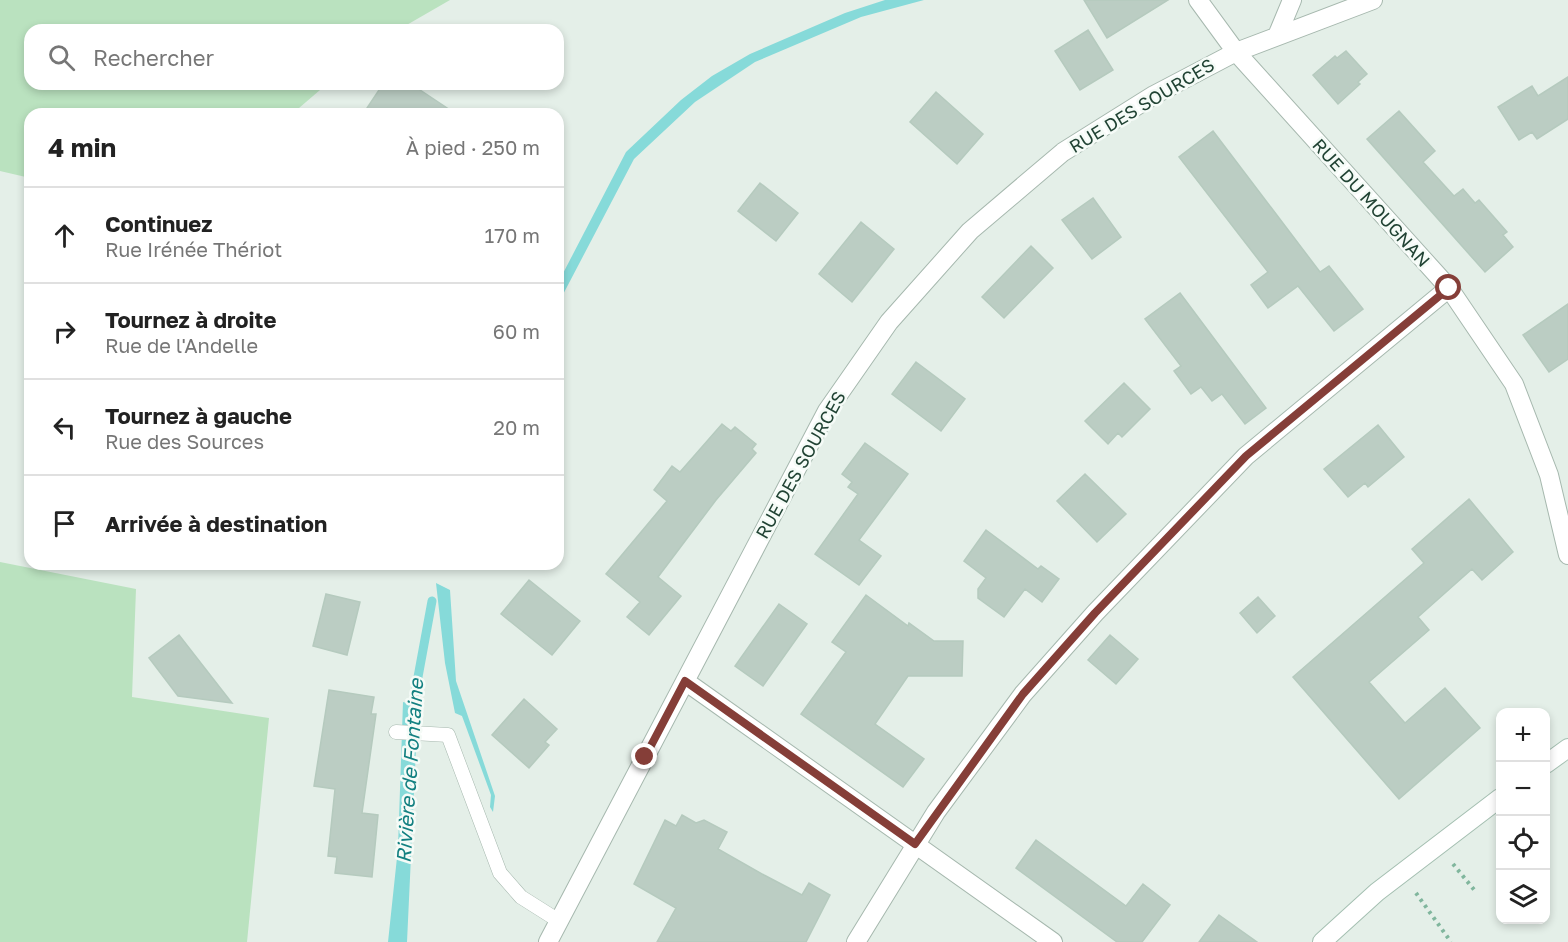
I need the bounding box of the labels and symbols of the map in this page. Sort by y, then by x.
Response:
street label: RUE DES SOURCES [1065,53,1218,157]
street label: RUE DU MOUGNAN [1308,134,1435,271]
route start [1435,274,1461,300]
street label: RUE DES SOURCES [750,387,850,542]
water label: Rivière de Fontaine [391,677,428,864]
route end [631,743,657,769]

